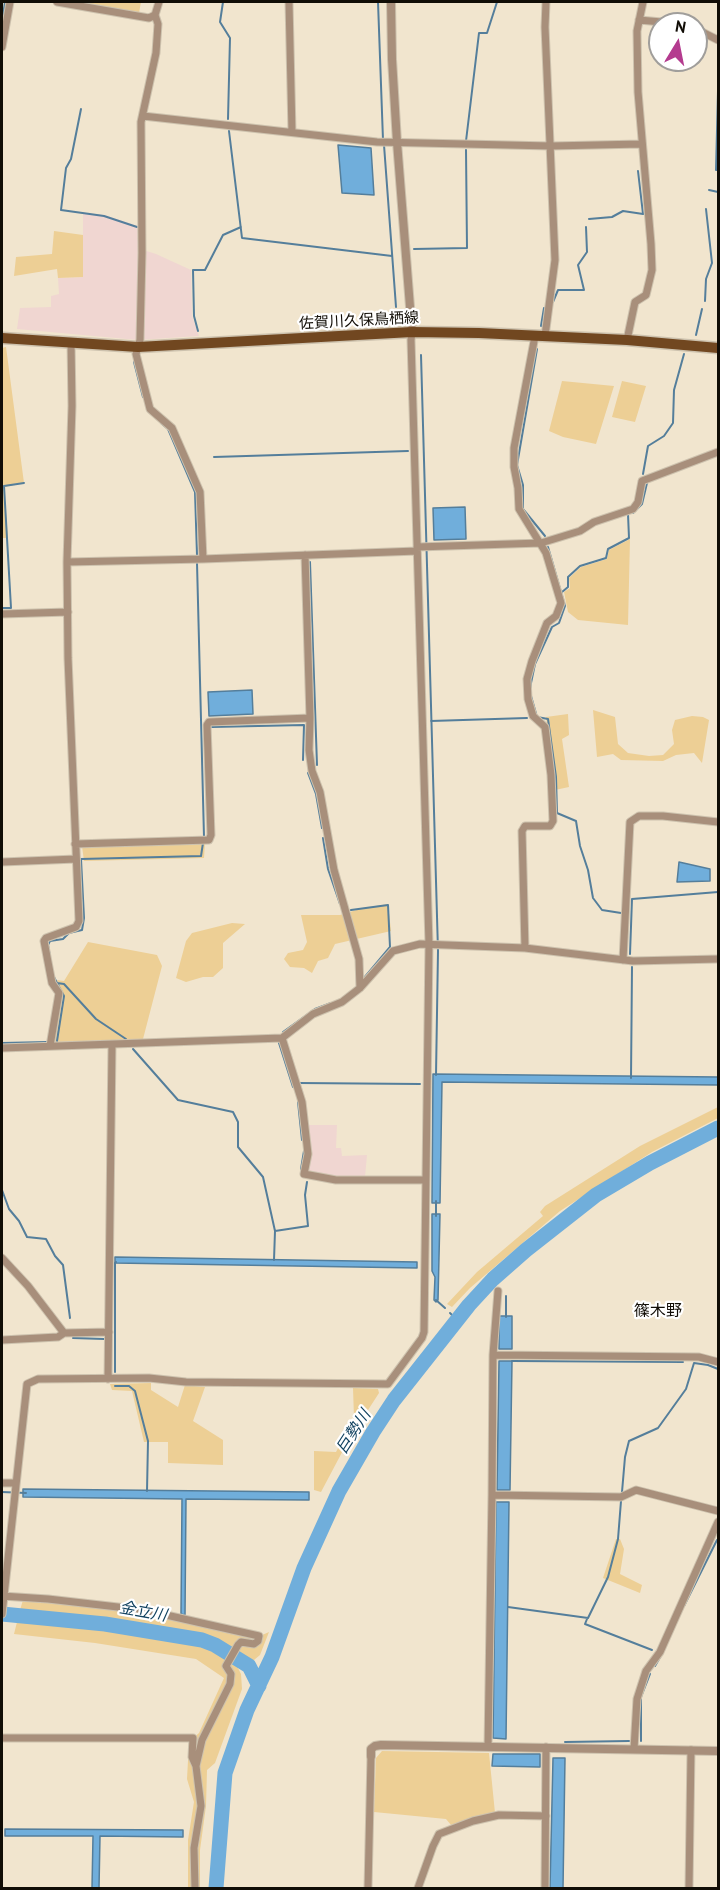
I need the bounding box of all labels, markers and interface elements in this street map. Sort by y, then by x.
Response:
north arrow [648,12,708,72]
text: N [674,15,688,37]
street label: 佐賀川久保鳥栖線 [299,309,419,333]
district label: 篠木野 [634,1301,682,1321]
water label: 巨勢川 [333,1407,375,1457]
water label: 金立川 [118,1598,168,1626]

